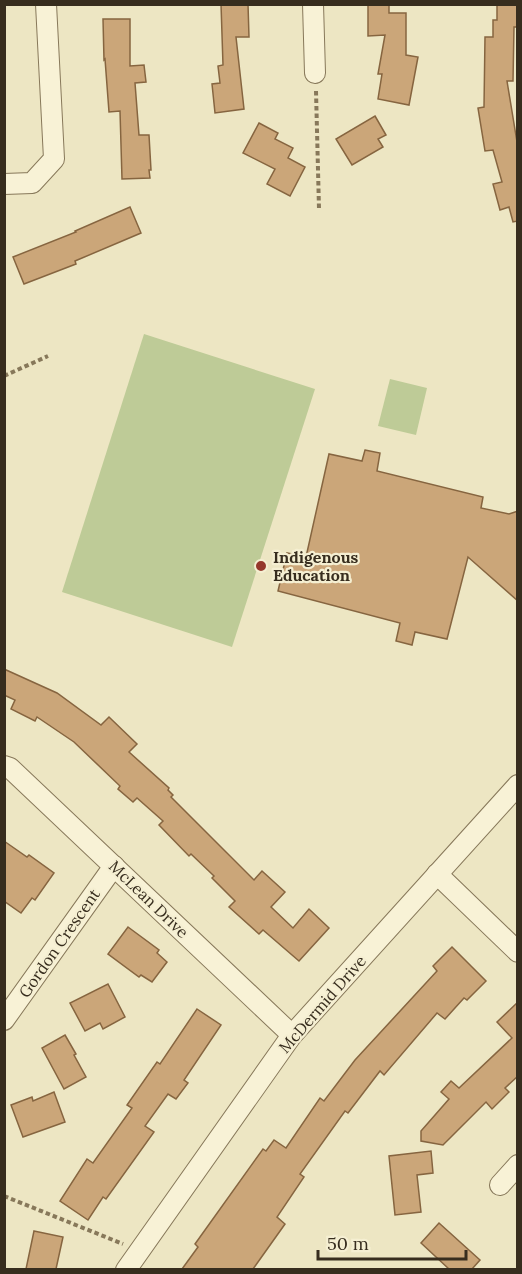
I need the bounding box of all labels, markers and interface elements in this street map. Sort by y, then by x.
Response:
place label: Indigenous Education [273,547,359,585]
marker: Indigenous Education [254,559,268,573]
street label: McLean Drive [105,856,193,942]
street label: Gordon Crescent [14,884,104,1001]
street label: McDermid Drive [274,951,370,1057]
scale bar [318,1223,466,1261]
text: 50 m [327,1232,369,1255]

